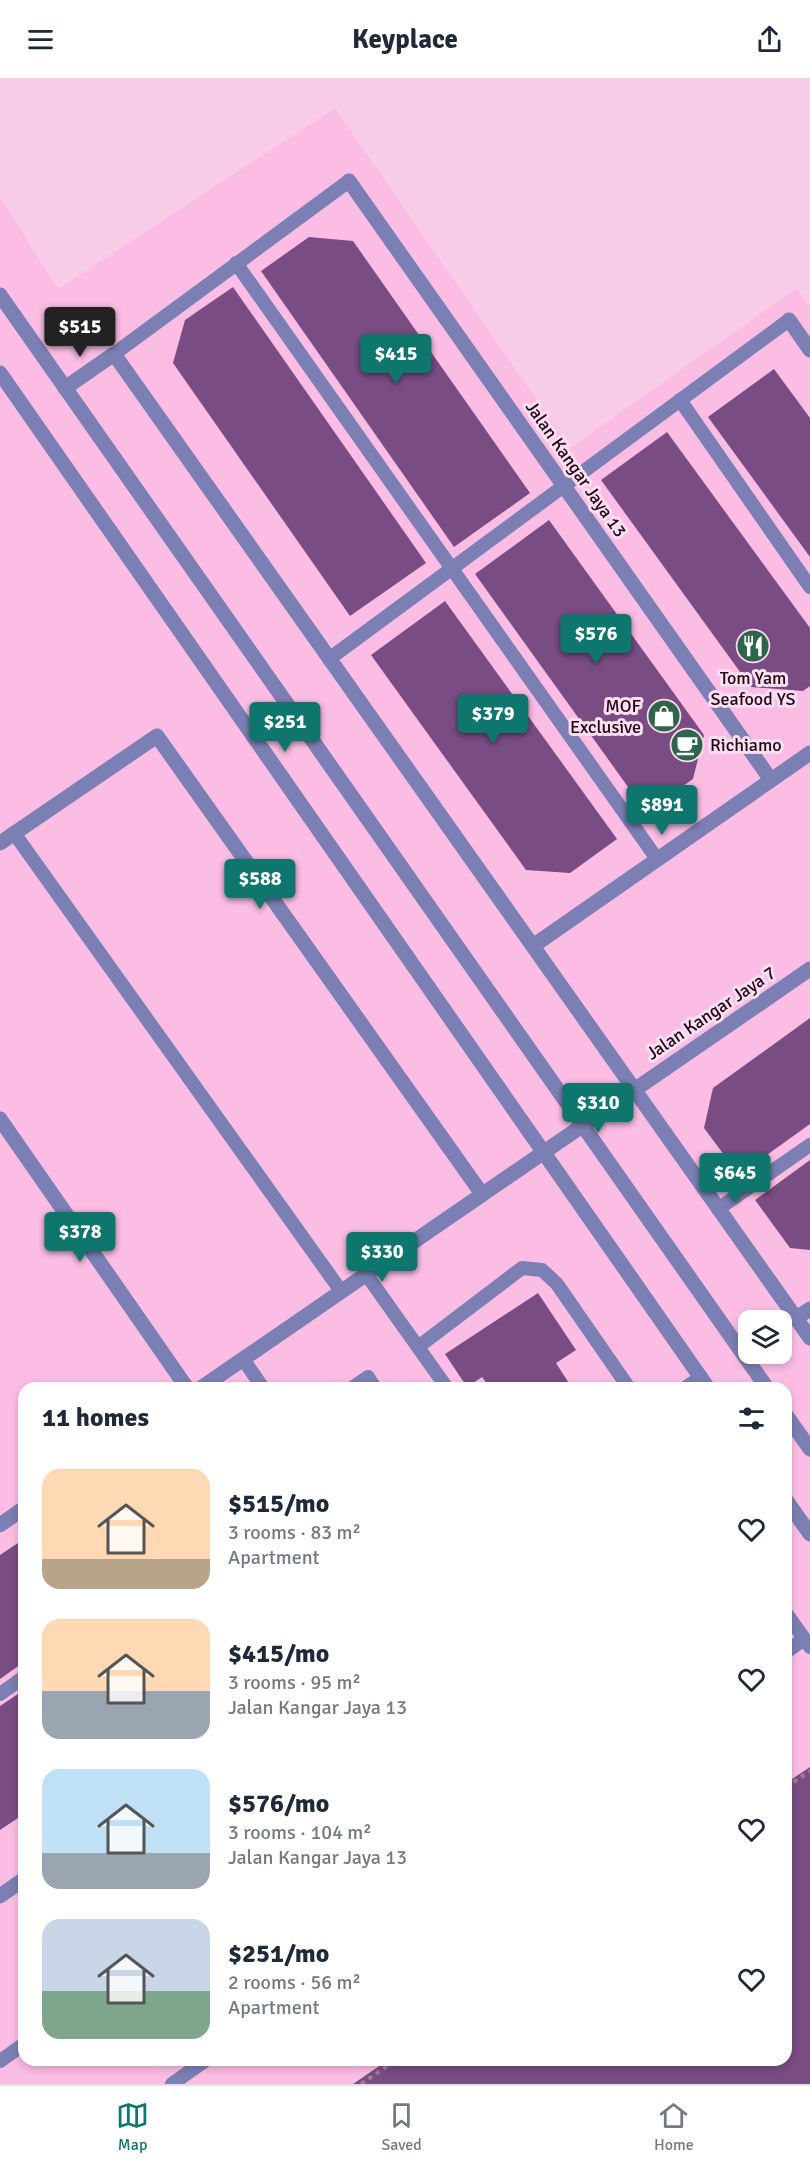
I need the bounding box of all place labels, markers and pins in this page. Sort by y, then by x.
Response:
pin: $515 [44,307,116,358]
pin: $415 [360,334,432,385]
pin: $576 [560,614,632,665]
restaurant icon: Tom Yam Seafood YS [735,628,771,664]
place label: Tom Yam Seafood YS [711,667,795,710]
pin: $379 [457,694,529,745]
place label: MOF Exclusive [570,695,641,738]
shop icon: MOF Exclusive [646,698,682,734]
pin: $251 [249,702,321,753]
cafe icon: Richiamo [669,727,705,763]
place label: Richiamo [710,734,782,756]
pin: $891 [626,785,698,836]
pin: $588 [224,859,296,910]
pin: $310 [562,1083,634,1134]
pin: $645 [699,1153,771,1204]
pin: $378 [44,1212,116,1263]
pin: $330 [346,1232,418,1283]

